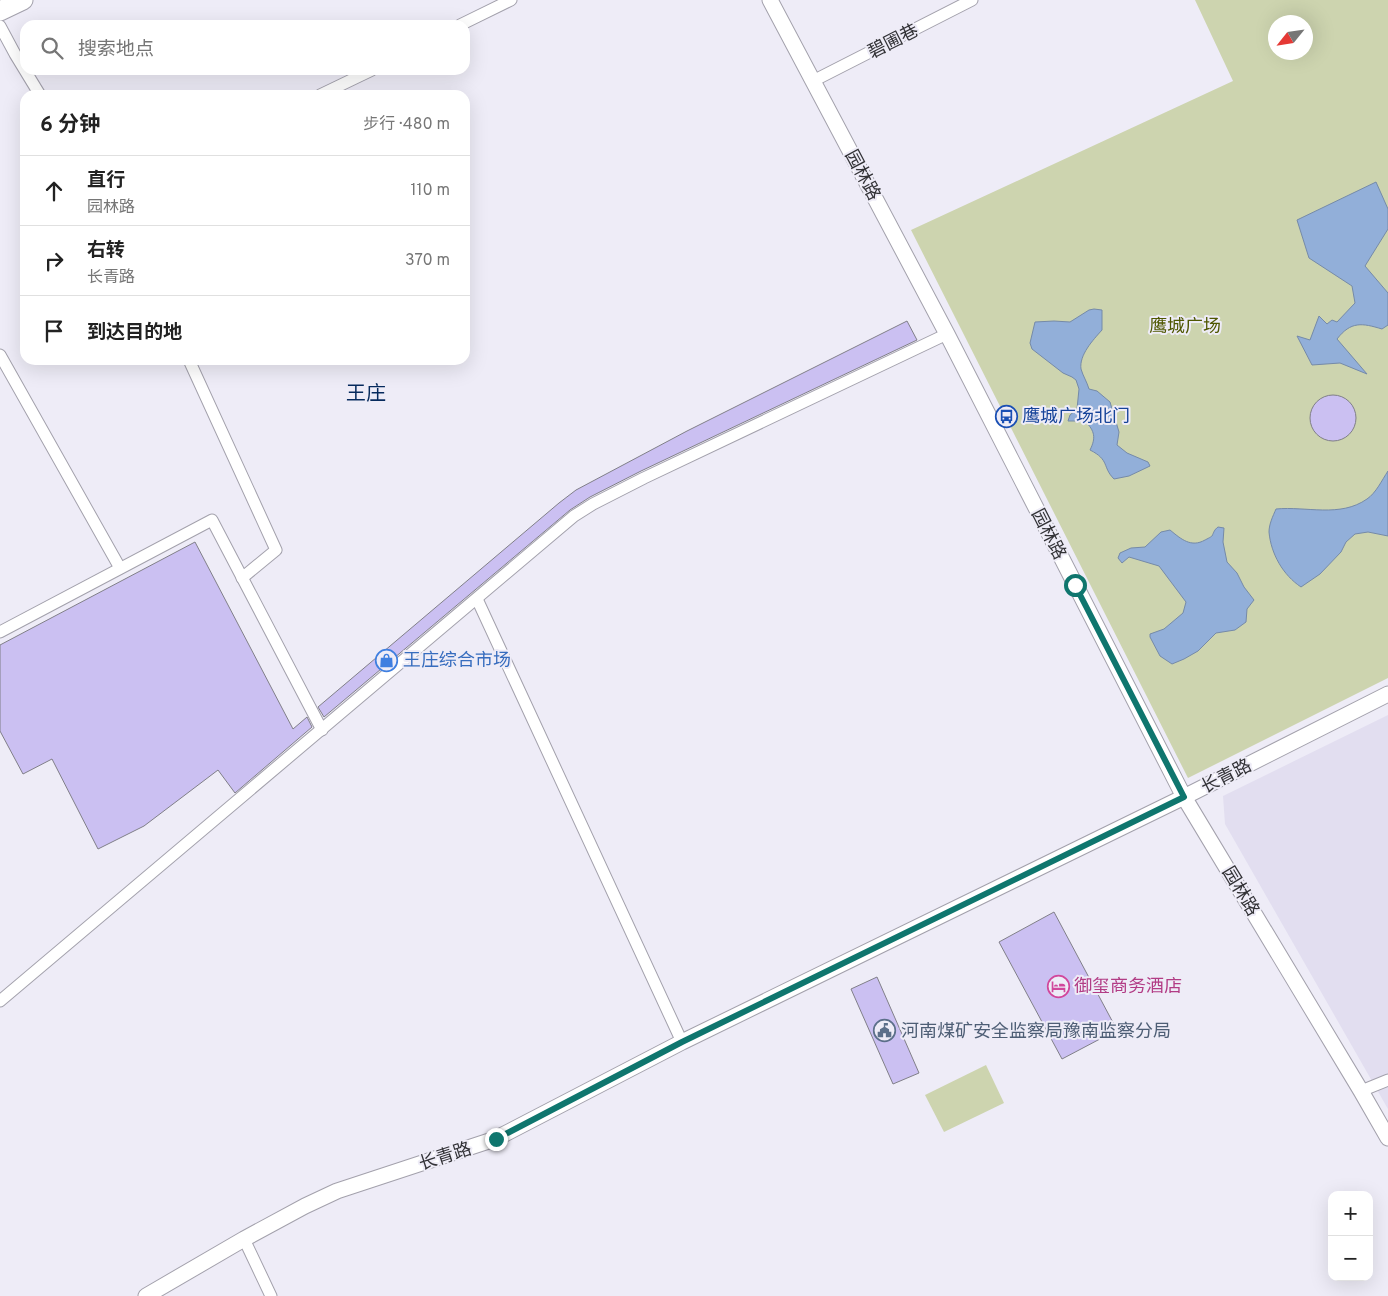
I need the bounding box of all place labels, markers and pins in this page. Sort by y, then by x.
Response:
bus stop icon: 鹰城广场北门 [994,404,1018,428]
place label: 鹰城广场北门 [1022,406,1130,429]
shop icon: 王庄综合市场 [375,648,399,672]
place label: 王庄综合市场 [403,650,511,673]
hotel icon: 御玺商务酒店 [1046,974,1070,998]
place label: 御玺商务酒店 [1074,976,1182,999]
public building icon: 河南煤矿安全监察局豫南监察分局 [873,1019,897,1043]
place label: 河南煤矿安全监察局豫南监察分局 [901,1021,1171,1044]

